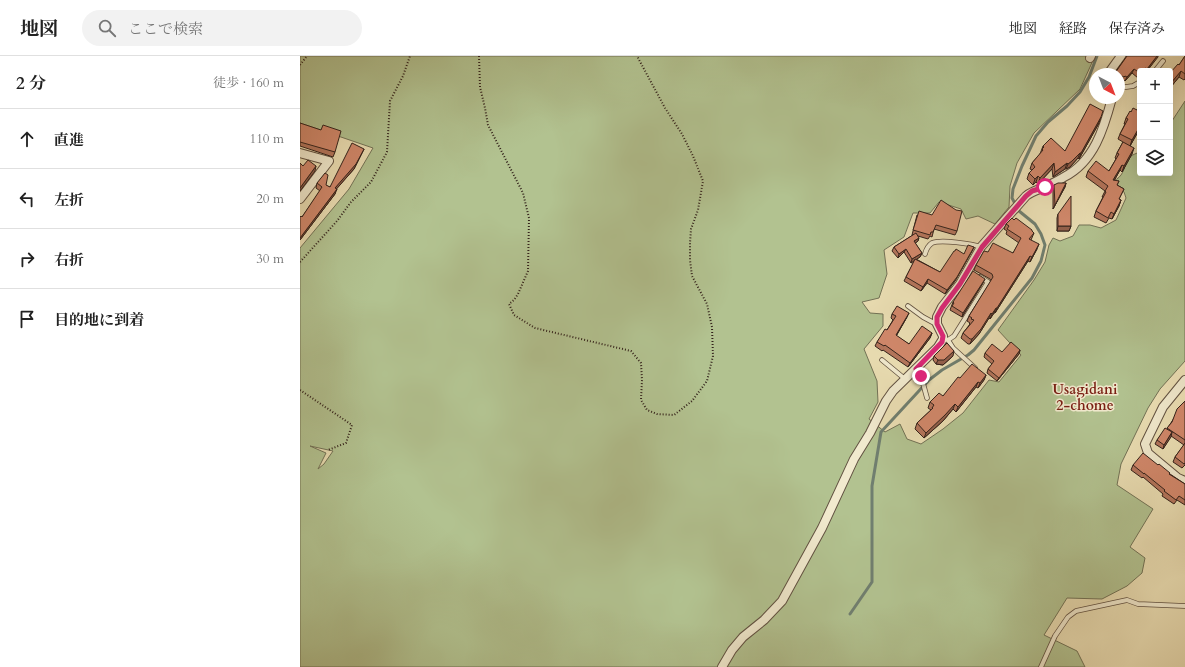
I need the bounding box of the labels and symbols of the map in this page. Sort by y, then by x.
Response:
north arrow [1089,68,1125,104]
route start [1036,178,1054,196]
route end [912,367,930,385]
district label: Usagidani 2-chome [1053,380,1118,415]

